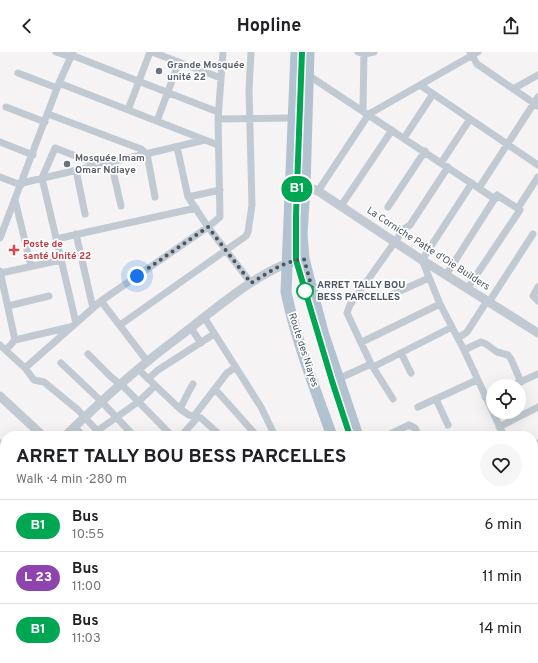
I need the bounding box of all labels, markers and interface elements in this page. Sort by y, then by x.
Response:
icon: back [16,15,38,37]
text: Hopline [237,15,301,38]
icon: share [500,15,522,37]
place label: Grande Mosquée unité 22 [167,59,245,84]
marker: Grande Mosquée unité 22 [154,66,164,76]
place label: Mosquée Imam Omar Ndiaye [75,152,145,177]
marker: Mosquée Imam Omar Ndiaye [62,159,72,169]
line badge: B1 [279,176,315,202]
text: B1 [289,180,305,197]
street label: La Corniche Patte d'Oie Builders [364,204,492,294]
place label: Poste de santé Unité 22 [23,238,91,263]
marker: Poste de santé Unité 22 [8,244,20,256]
your location [127,266,147,286]
place label: ARRET TALLY BOU BESS PARCELLES [317,279,405,304]
marker: ARRET TALLY BOU BESS PARCELLES [296,282,314,300]
street label: Route des Niayes [285,311,321,389]
map controls [486,379,526,419]
button: locate [486,379,526,419]
button: heart [480,444,522,486]
text: ARRET TALLY BOU BESS PARCELLES [16,445,346,469]
text: Walk · 4 min · 280 m [16,472,127,488]
text: Bus [72,508,99,527]
text: 6 min [485,516,522,535]
text: B1 [30,517,46,534]
text: 10:55 [72,527,104,543]
text: Bus [72,560,99,579]
text: 11 min [482,568,522,587]
text: L 23 [24,569,52,586]
text: 11:00 [72,579,101,595]
text: Bus [72,612,99,631]
text: 14 min [479,620,522,639]
text: B1 [30,621,46,638]
text: 11:03 [72,631,101,647]

